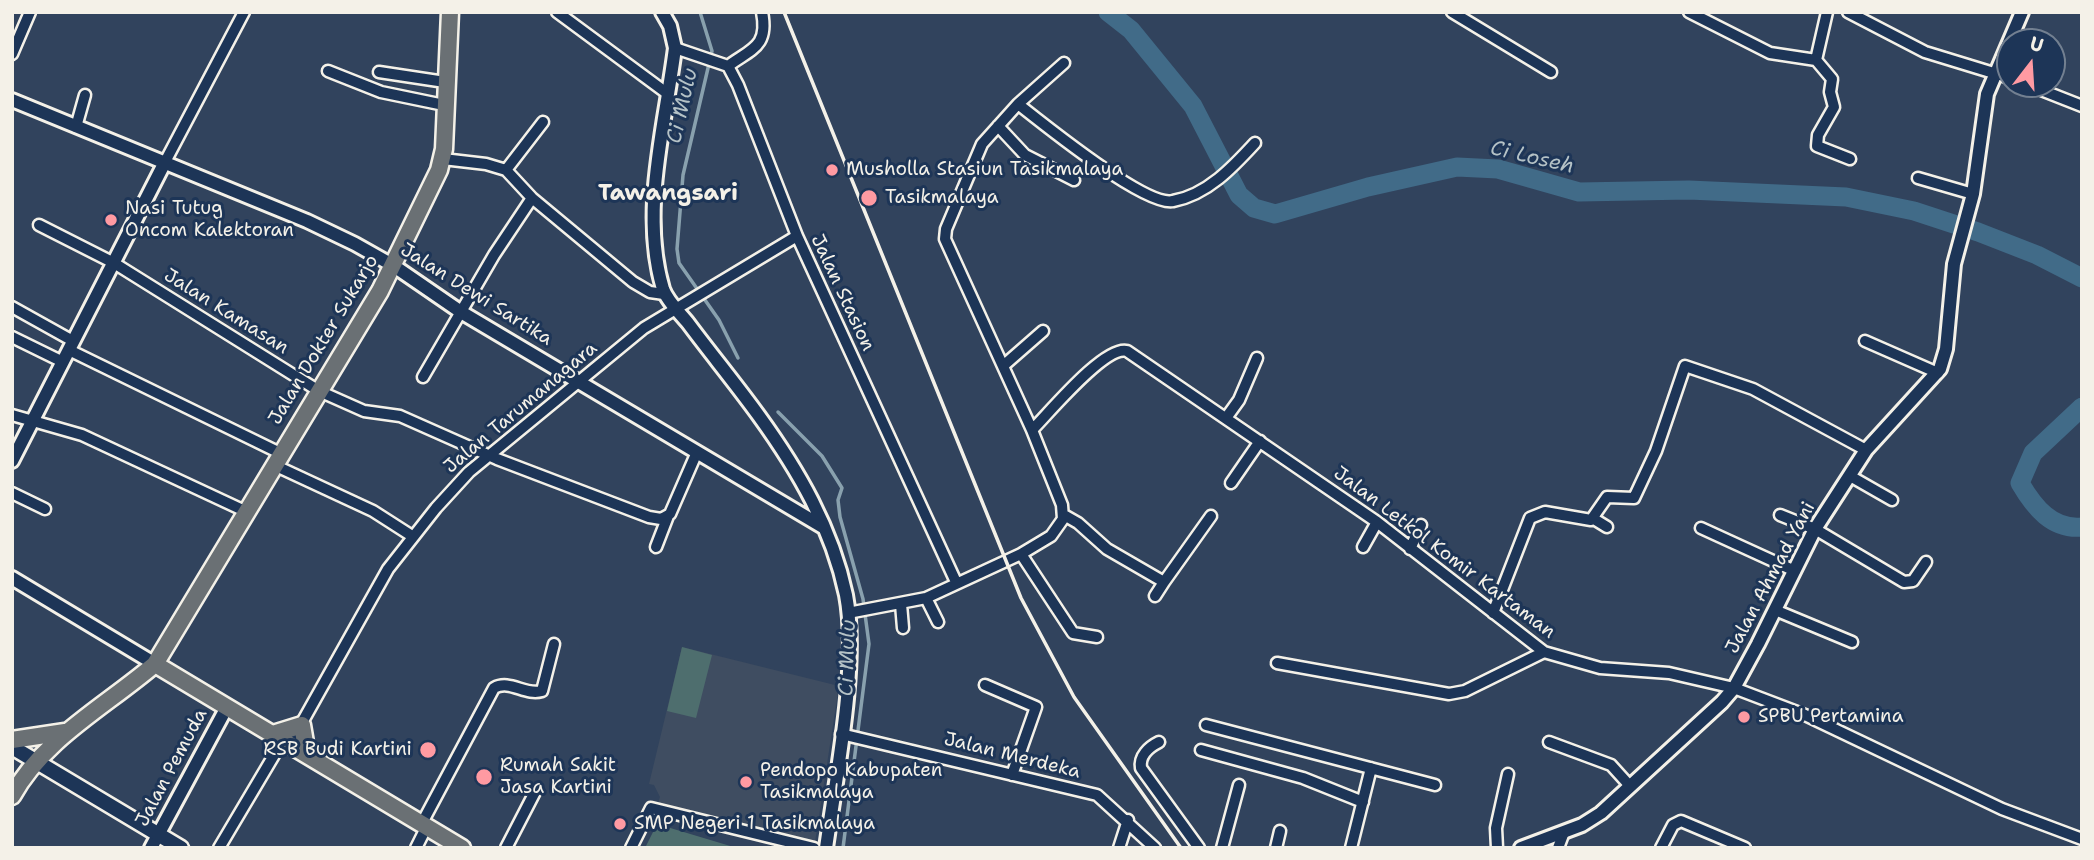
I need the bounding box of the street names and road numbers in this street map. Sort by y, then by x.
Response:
street label: Jalan Stasion [805,231,879,355]
street label: Jalan Dewi Sartika [396,239,556,351]
street label: Jalan Dokter Sukarjo [264,251,384,429]
street label: Jalan Kamasan [159,264,293,360]
street label: Jalan Tarumanagara [440,337,602,479]
street label: Jalan Letkol Komir Kartaman [1329,462,1559,644]
street label: Jalan Ahmad Yani [1721,498,1821,658]
street label: Jalan Pemuda [131,705,213,831]
street label: Jalan Merdeka [941,728,1083,784]

